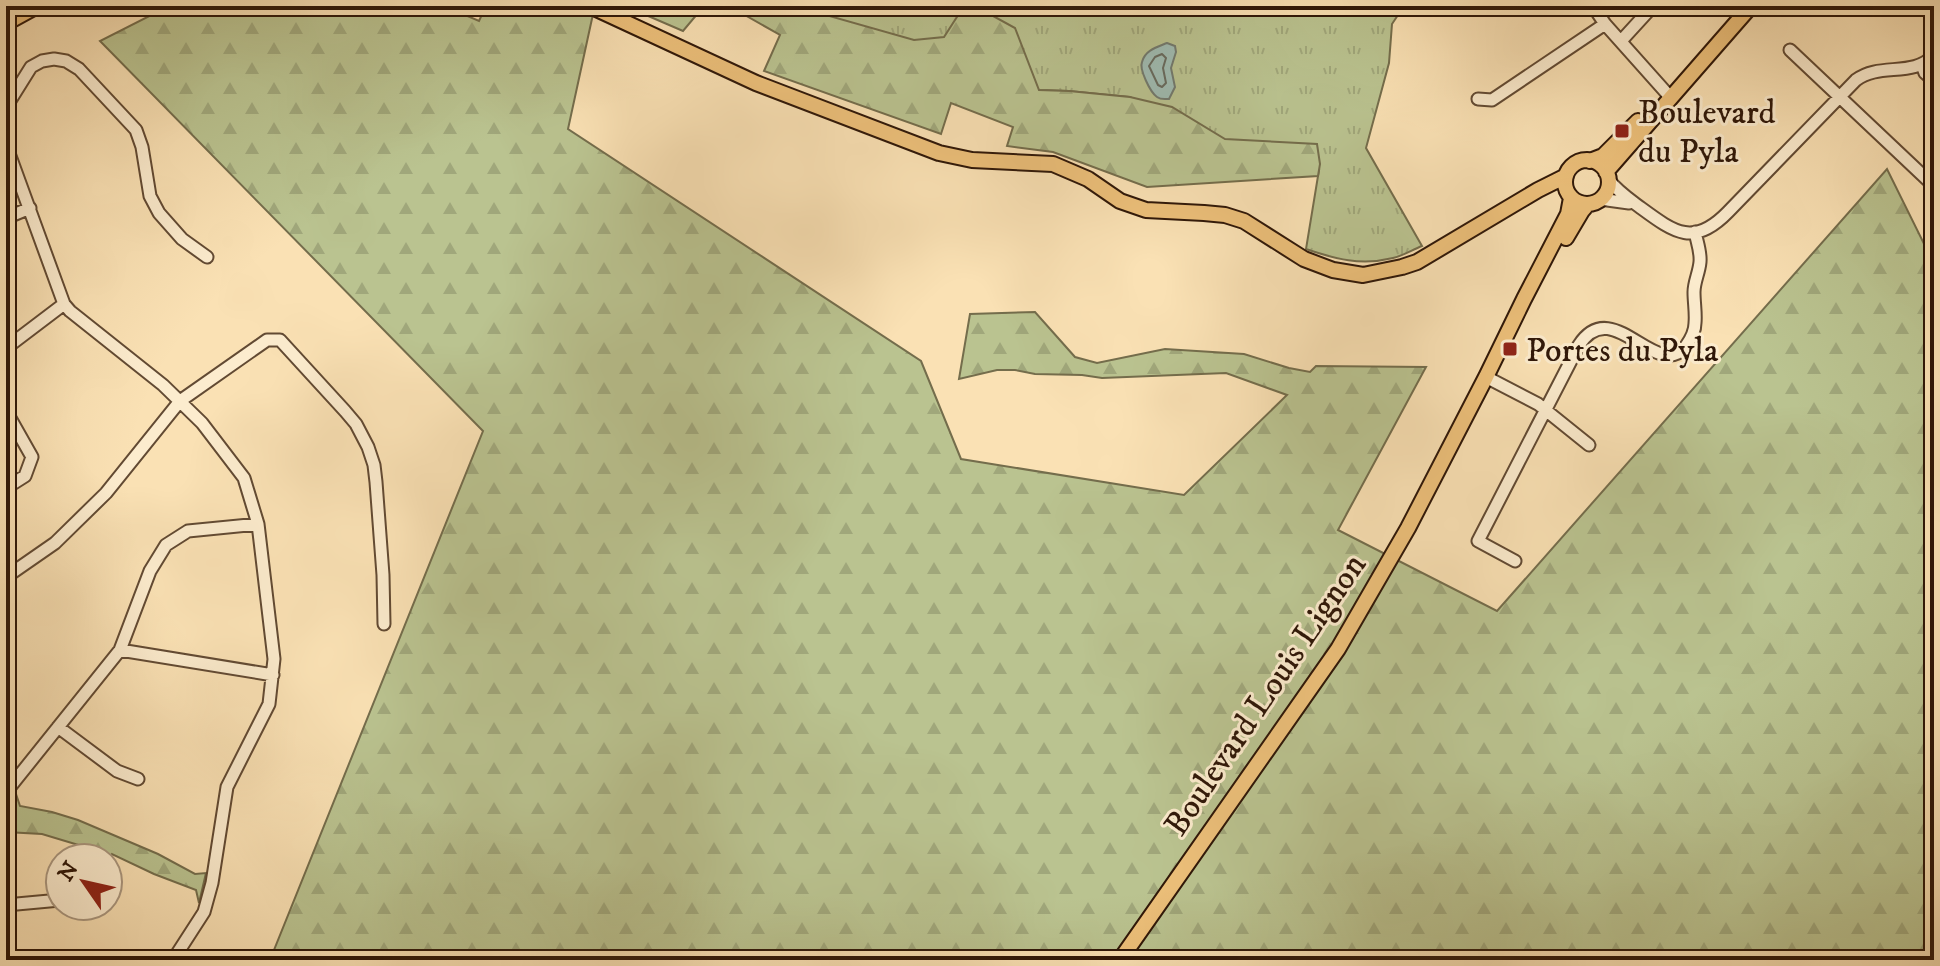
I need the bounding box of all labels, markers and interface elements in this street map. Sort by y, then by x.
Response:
place label: Boulevard du Pyla [1638,92,1776,173]
marker: Boulevard du Pyla [1613,122,1631,140]
place label: Portes du Pyla [1526,330,1719,372]
marker: Portes du Pyla [1501,340,1519,358]
street label: Boulevard Louis Lignon [1156,546,1376,844]
north arrow [44,842,124,922]
text: N [52,857,85,887]

